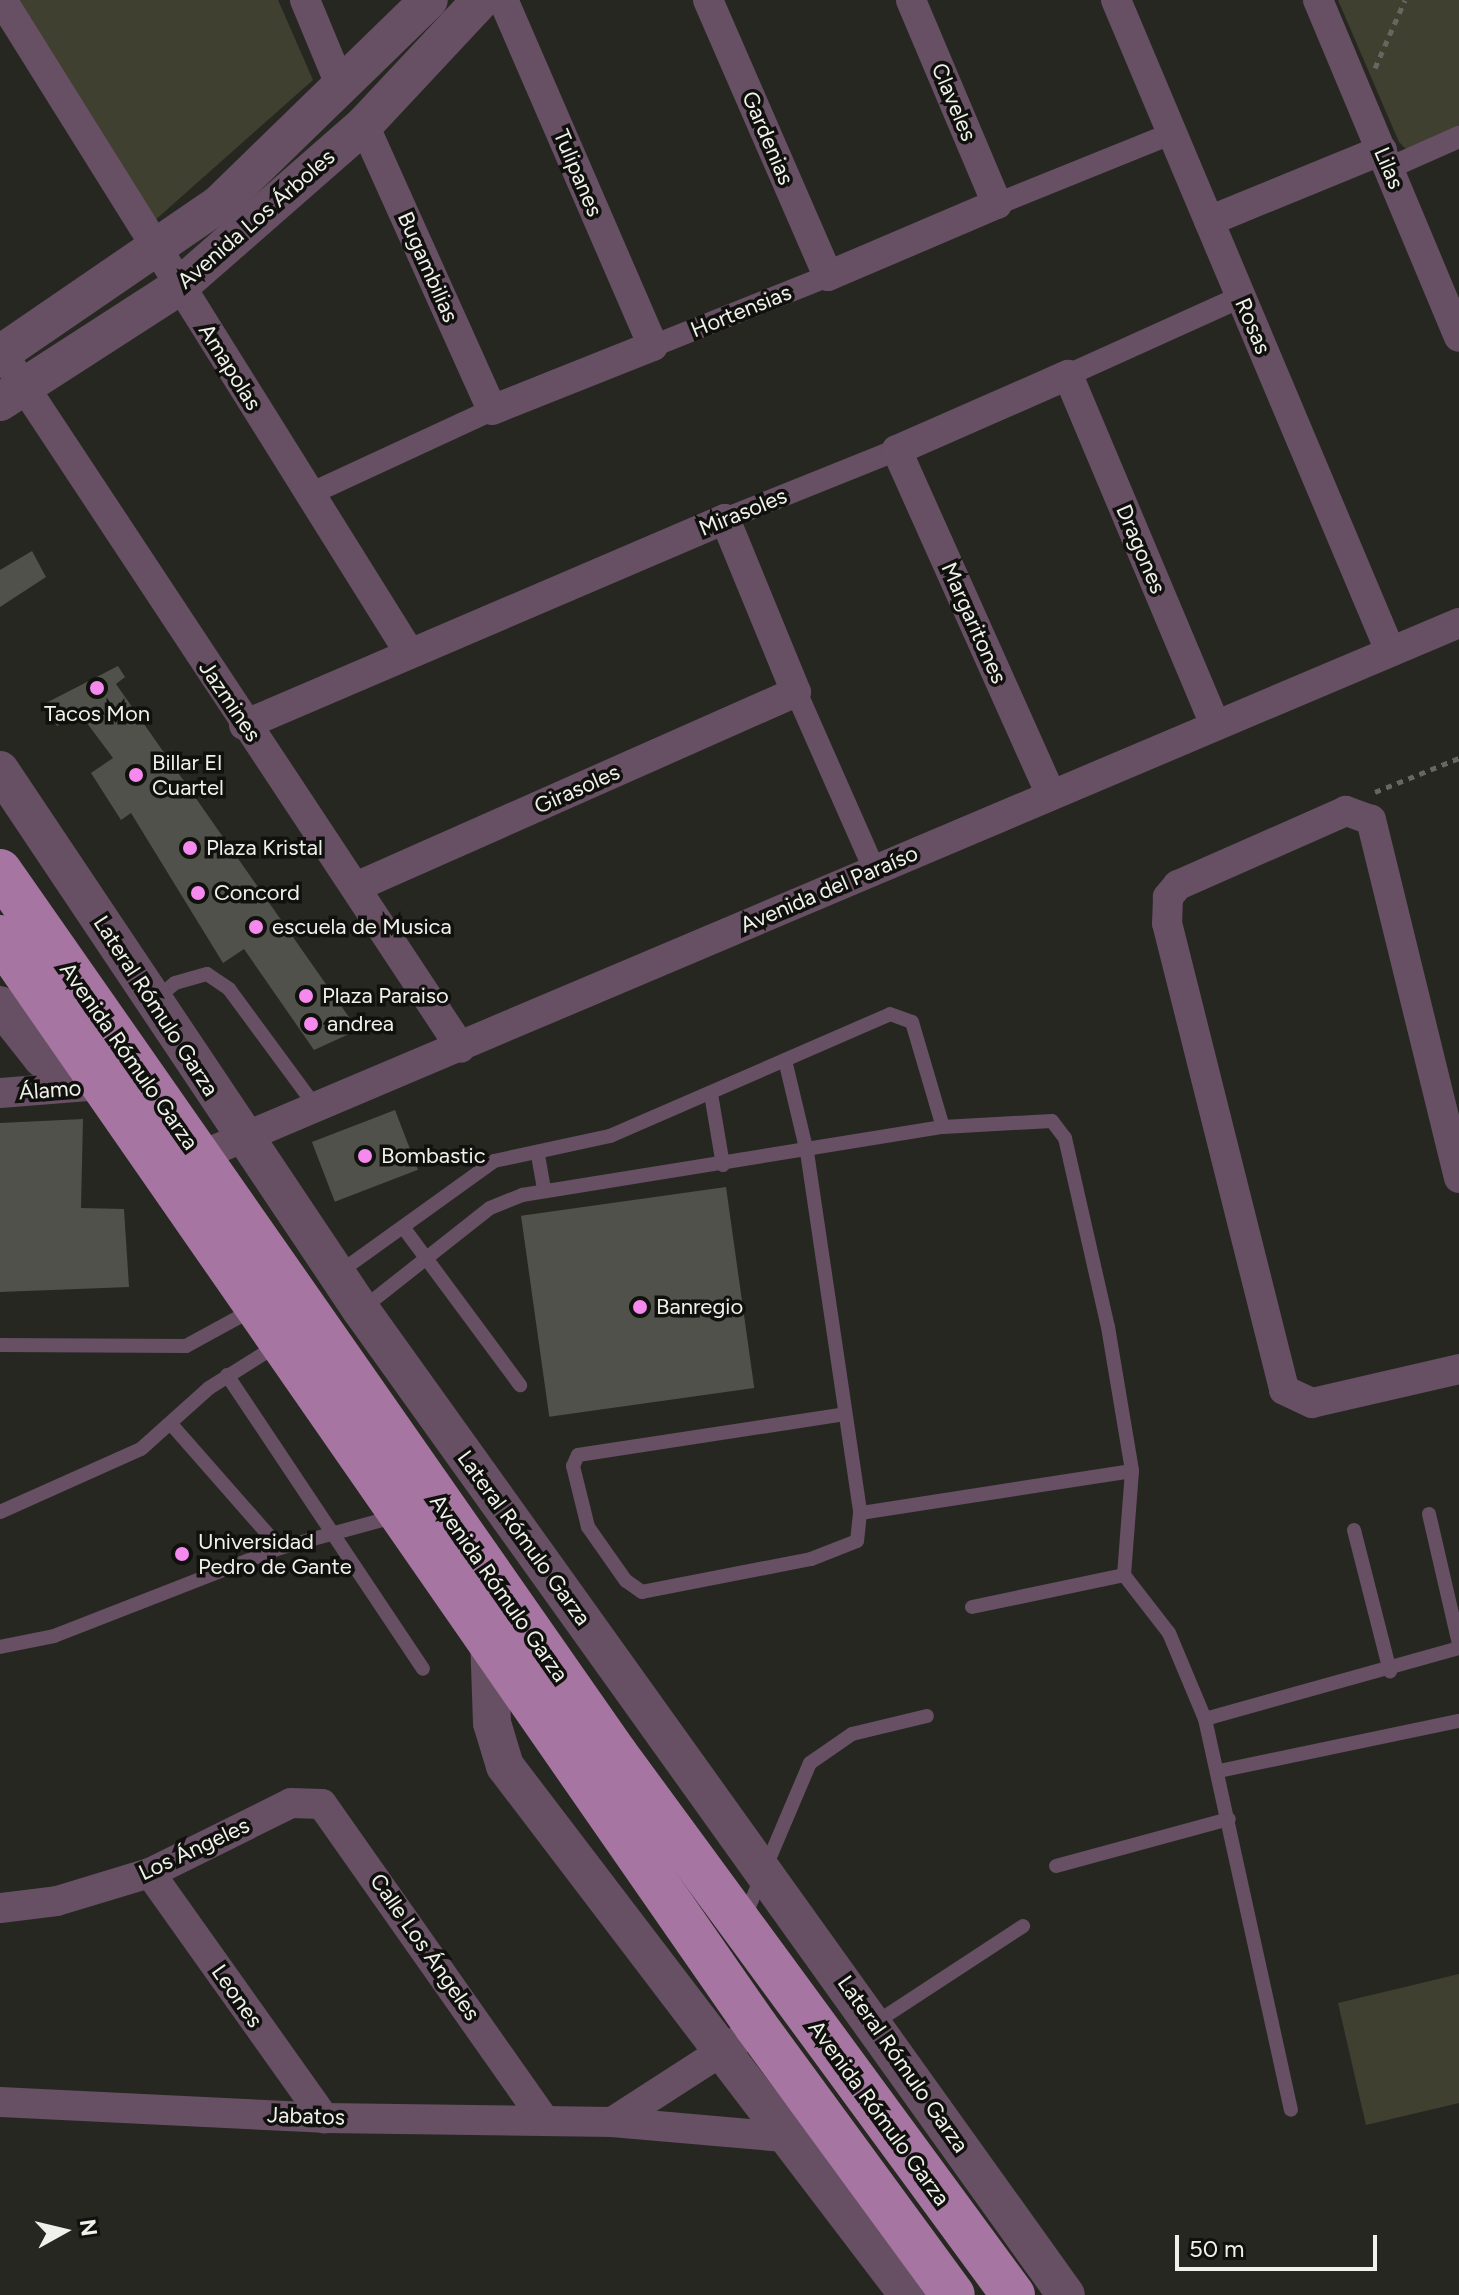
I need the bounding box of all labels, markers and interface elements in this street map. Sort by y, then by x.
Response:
street label: Claveles [926,59,982,145]
street label: Gardenias [736,87,800,189]
street label: Tulipanes [548,125,608,221]
street label: Lilas [1368,143,1410,193]
street label: Avenida Los Árboles [172,144,340,294]
street label: Bugambilias [392,208,464,326]
street label: Hortensias [687,279,795,343]
street label: Rosas [1229,294,1277,358]
street label: Amapolas [193,319,267,415]
street label: Mirasoles [695,482,791,542]
street label: Dragones [1110,501,1172,597]
street label: Margaritones [936,558,1012,688]
street label: Jazmines [193,656,267,746]
marker: Tacos Mon [88,679,106,697]
place label: Tacos Mon [44,701,150,727]
place label: Billar El Cuartel [152,749,224,800]
street label: Girasoles [530,759,624,819]
marker: Billar El Cuartel [127,766,145,784]
place label: Plaza Kristal [206,835,323,861]
marker: Plaza Kristal [181,839,199,857]
street label: Avenida del Paraíso [736,840,922,938]
place label: Concord [214,880,300,906]
marker: Concord [189,884,207,902]
street label: Lateral Rómulo Garza [88,911,224,1101]
place label: escuela de Musica [272,914,452,940]
marker: escuela de Musica [247,918,265,936]
street label: Avenida Rómulo Garza [54,957,204,1155]
place label: Plaza Paraiso [322,983,449,1009]
marker: Plaza Paraiso [297,987,315,1005]
place label: andrea [327,1011,394,1037]
marker: andrea [302,1015,320,1033]
street label: Álamo [18,1075,82,1105]
place label: Bombastic [381,1143,486,1169]
marker: Bombastic [356,1147,374,1165]
place label: Banregio [656,1294,743,1320]
marker: Banregio [631,1298,649,1316]
street label: Lateral Rómulo Garza [452,1445,596,1631]
street label: Avenida Rómulo Garza [424,1489,574,1687]
place label: Universidad Pedro de Gante [198,1528,352,1580]
marker: Universidad Pedro de Gante [173,1545,191,1563]
street label: Los Ángeles [134,1812,254,1886]
street label: Calle Los Ángeles [364,1868,486,2026]
street label: Leones [206,1959,268,2033]
street label: Lateral Rómulo Garza [832,1970,974,2158]
street label: Avenida Rómulo Garza [803,2015,955,2211]
street label: Jabatos [267,2101,345,2131]
north arrow [24,2191,104,2271]
text: N [74,2217,103,2238]
scale bar [1179,2219,1381,2269]
text: 50 m [1189,2234,1245,2263]

